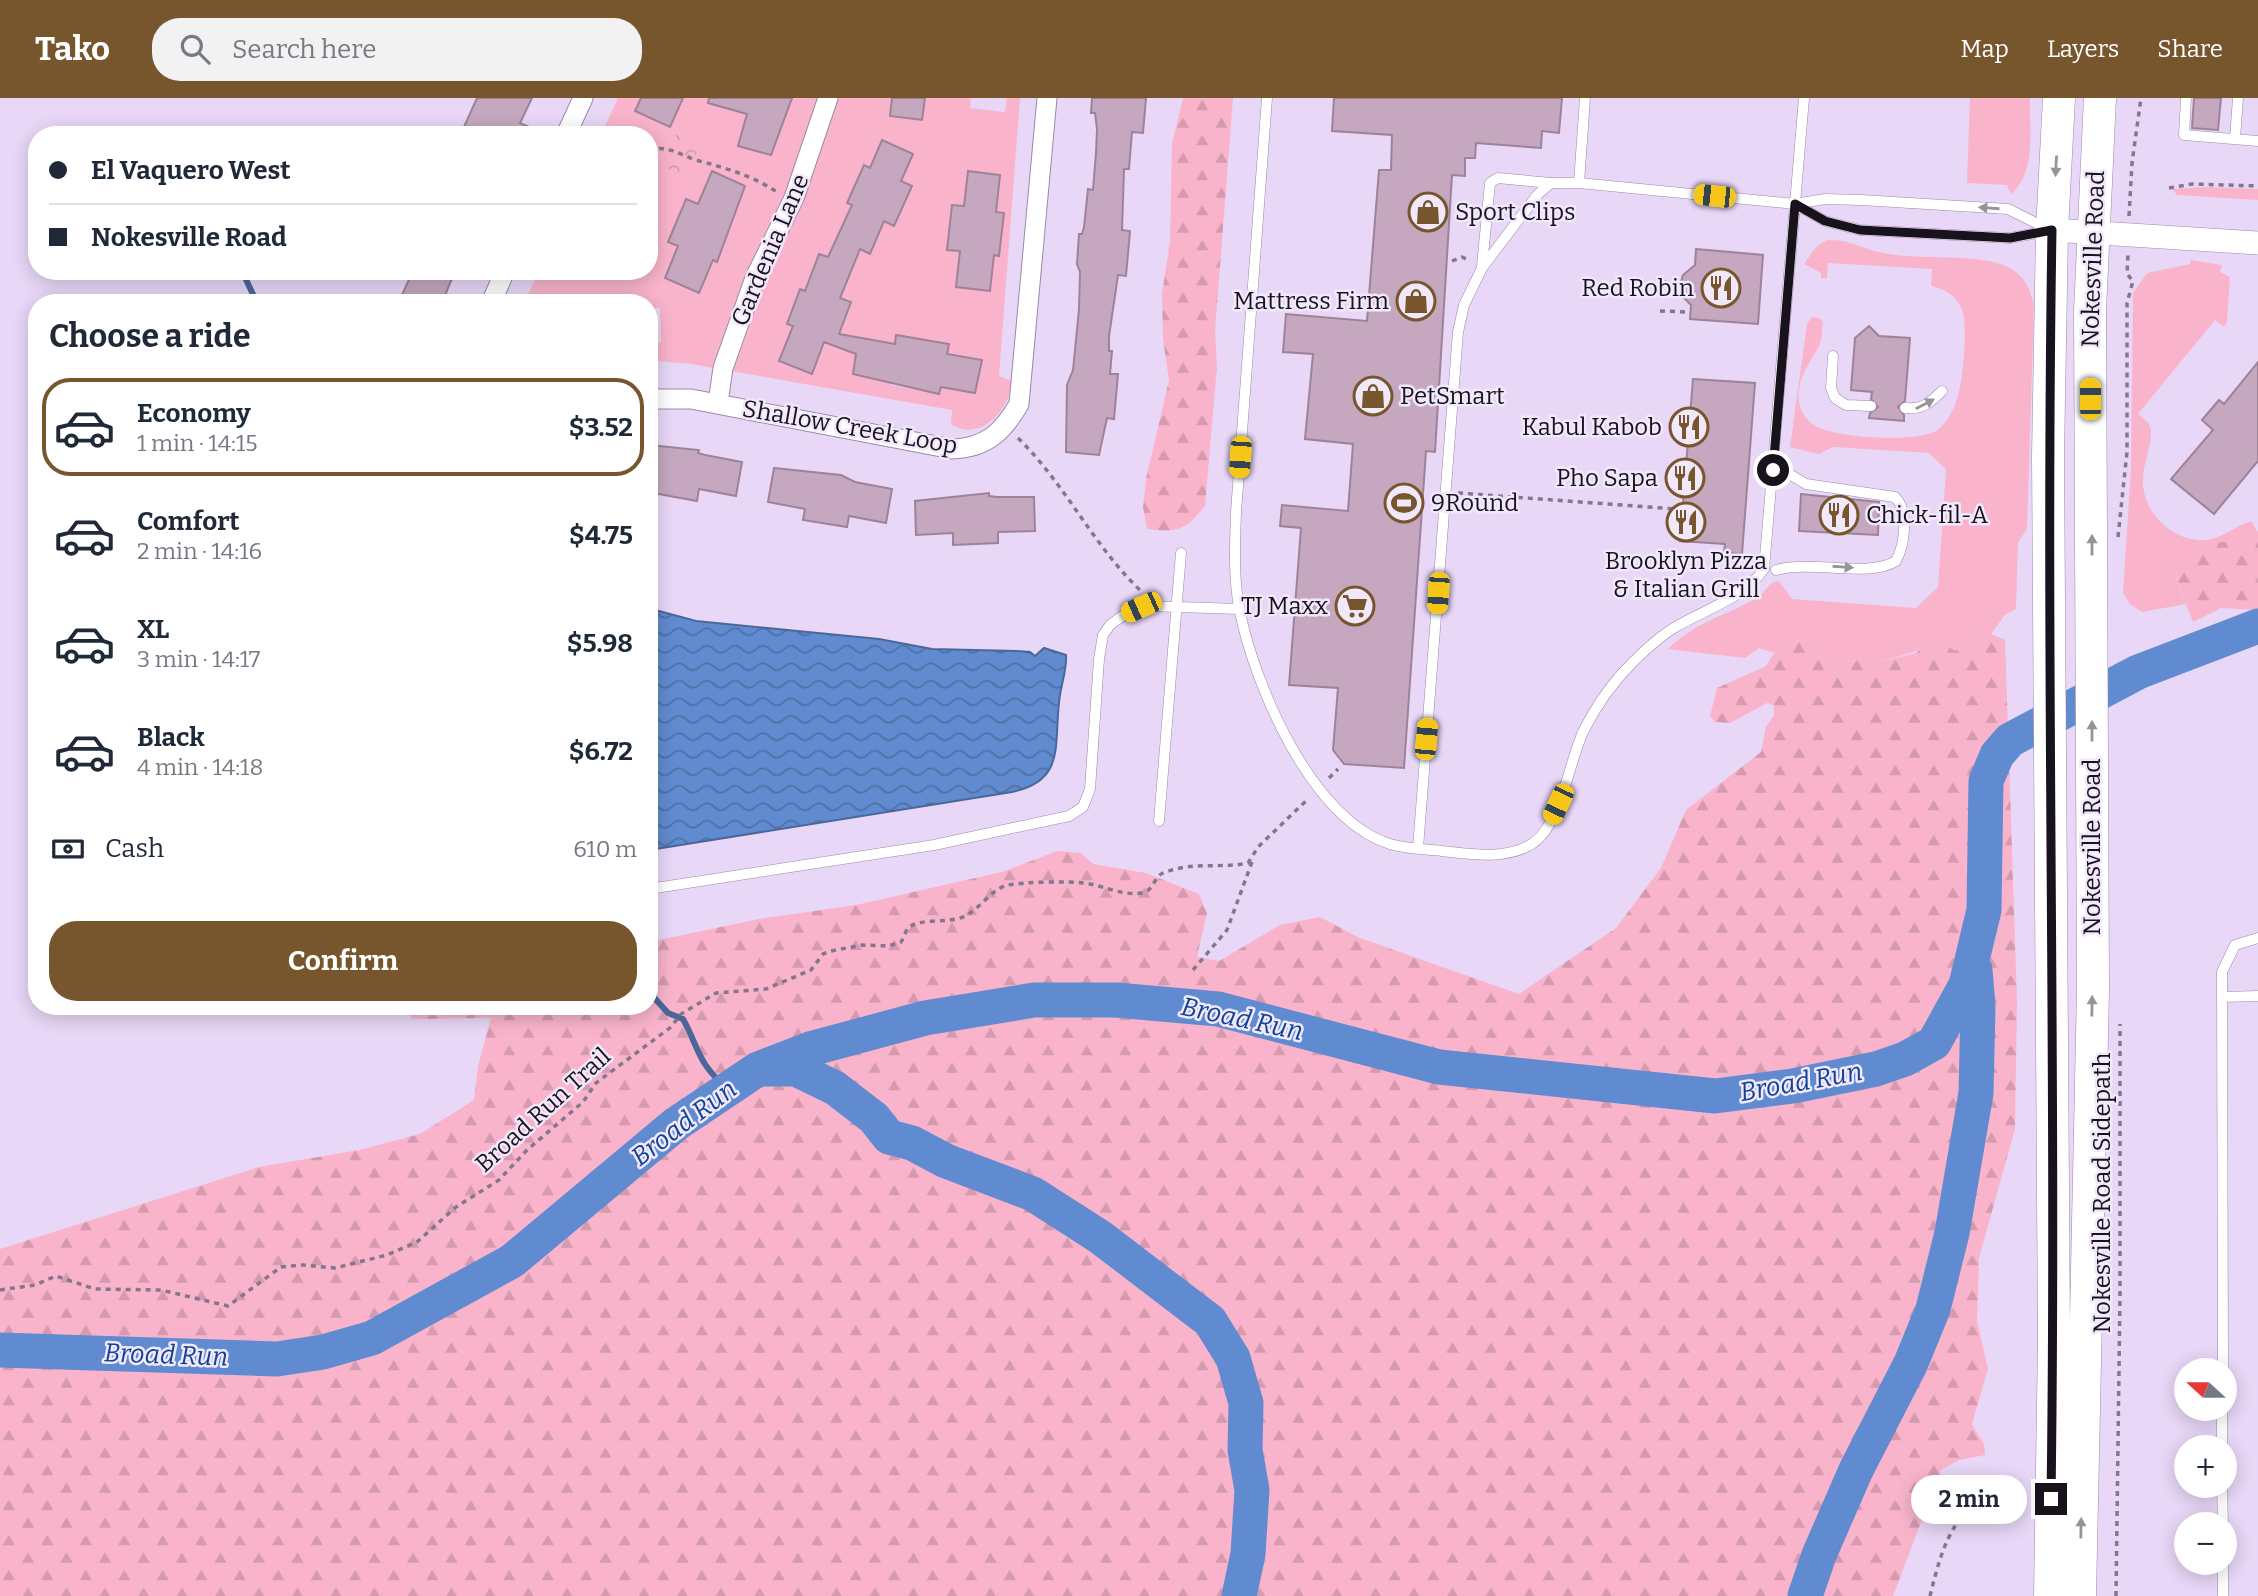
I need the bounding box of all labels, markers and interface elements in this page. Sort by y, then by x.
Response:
search box [152,18,642,81]
text: Tako [35,29,110,69]
icon: search [176,30,214,68]
text: Search here [232,34,376,65]
text: Map [1961,35,2009,63]
text: Layers [2047,35,2119,63]
text: Share [2157,35,2223,63]
text: El Vaquero West [91,155,291,186]
one-way arrow [2050,155,2061,177]
street label: Gardenia Lane [725,170,815,330]
street label: Nokesville Road [2076,170,2110,348]
car [1693,183,1736,209]
shop icon: Sport Clips [1407,191,1449,233]
place label: Sport Clips [1455,198,1575,226]
one-way arrow [1977,202,1999,213]
text: Nokesville Road [91,222,287,253]
restaurant icon: Red Robin [1700,267,1742,309]
place label: Red Robin [1581,274,1694,302]
shop icon: Mattress Firm [1395,280,1437,322]
place label: Mattress Firm [1233,287,1389,315]
text: Choose a ride [49,317,250,355]
shop icon: PetSmart [1352,375,1394,417]
car [2080,378,2101,420]
place label: PetSmart [1400,382,1505,410]
street label: Shallow Creek Loop [740,394,960,460]
icon: car [53,396,116,459]
text: Economy [137,398,251,429]
one-way arrow [1915,398,1935,410]
restaurant icon: Kabul Kabob [1668,406,1710,448]
text: $3.52 [569,412,633,443]
place label: Kabul Kabob [1522,413,1662,441]
text: 1 min · 14:15 [137,429,258,457]
car [1229,435,1252,479]
route start [1757,454,1789,486]
restaurant icon: Pho Sapa [1664,457,1706,499]
place label: Pho Sapa [1556,464,1658,492]
sports icon: 9Round [1383,482,1425,524]
place label: 9Round [1431,489,1518,517]
restaurant icon: Chick-fil-A [1818,494,1860,536]
restaurant icon: Brooklyn Pizza & Italian Grill [1665,501,1707,543]
place label: Chick-fil-A [1866,501,1988,529]
icon: car [53,504,116,567]
text: Comfort [137,506,240,537]
text: $4.75 [569,520,633,551]
one-way arrow [2086,533,2098,555]
text: 2 min · 14:16 [137,537,262,565]
place label: Brooklyn Pizza & Italian Grill [1605,547,1767,603]
one-way arrow [1832,562,1854,573]
car [1427,571,1450,615]
supermarket icon: TJ Maxx [1334,585,1376,627]
car [1118,589,1165,625]
place label: TJ Maxx [1241,592,1328,620]
icon: car [53,612,116,675]
text: XL [137,614,169,645]
text: $5.98 [567,628,633,659]
text: 3 min · 14:17 [137,645,260,673]
car [1414,717,1439,761]
icon: car [53,720,116,783]
one-way arrow [2086,720,2098,742]
text: Black [137,722,205,753]
text: $6.72 [569,736,633,767]
text: 4 min · 14:18 [137,753,263,781]
street label: Nokesville Road [2078,758,2106,936]
car [1540,781,1577,827]
icon: cash [49,830,87,868]
text: Cash [105,833,164,864]
text: 610 m [573,835,637,863]
button: Confirm [49,921,637,1001]
water label: Broad Run [1178,991,1306,1047]
one-way arrow [2086,995,2098,1017]
street label: Broad Run Trail [470,1042,616,1178]
street label: Nokesville Road Sidepath [2088,1052,2116,1333]
water label: Broad Run [1737,1056,1865,1108]
water label: Broad Run [625,1073,743,1173]
water label: Broad Run [104,1337,228,1373]
north arrow [2174,1358,2236,1421]
map controls [2174,1358,2237,1575]
button: + [2174,1435,2237,1498]
callout: 2 min [1911,1474,2026,1524]
route end [2035,1483,2067,1515]
text: 2 min [1938,1485,2000,1513]
button: − [2174,1512,2237,1575]
one-way arrow [2075,1517,2087,1539]

